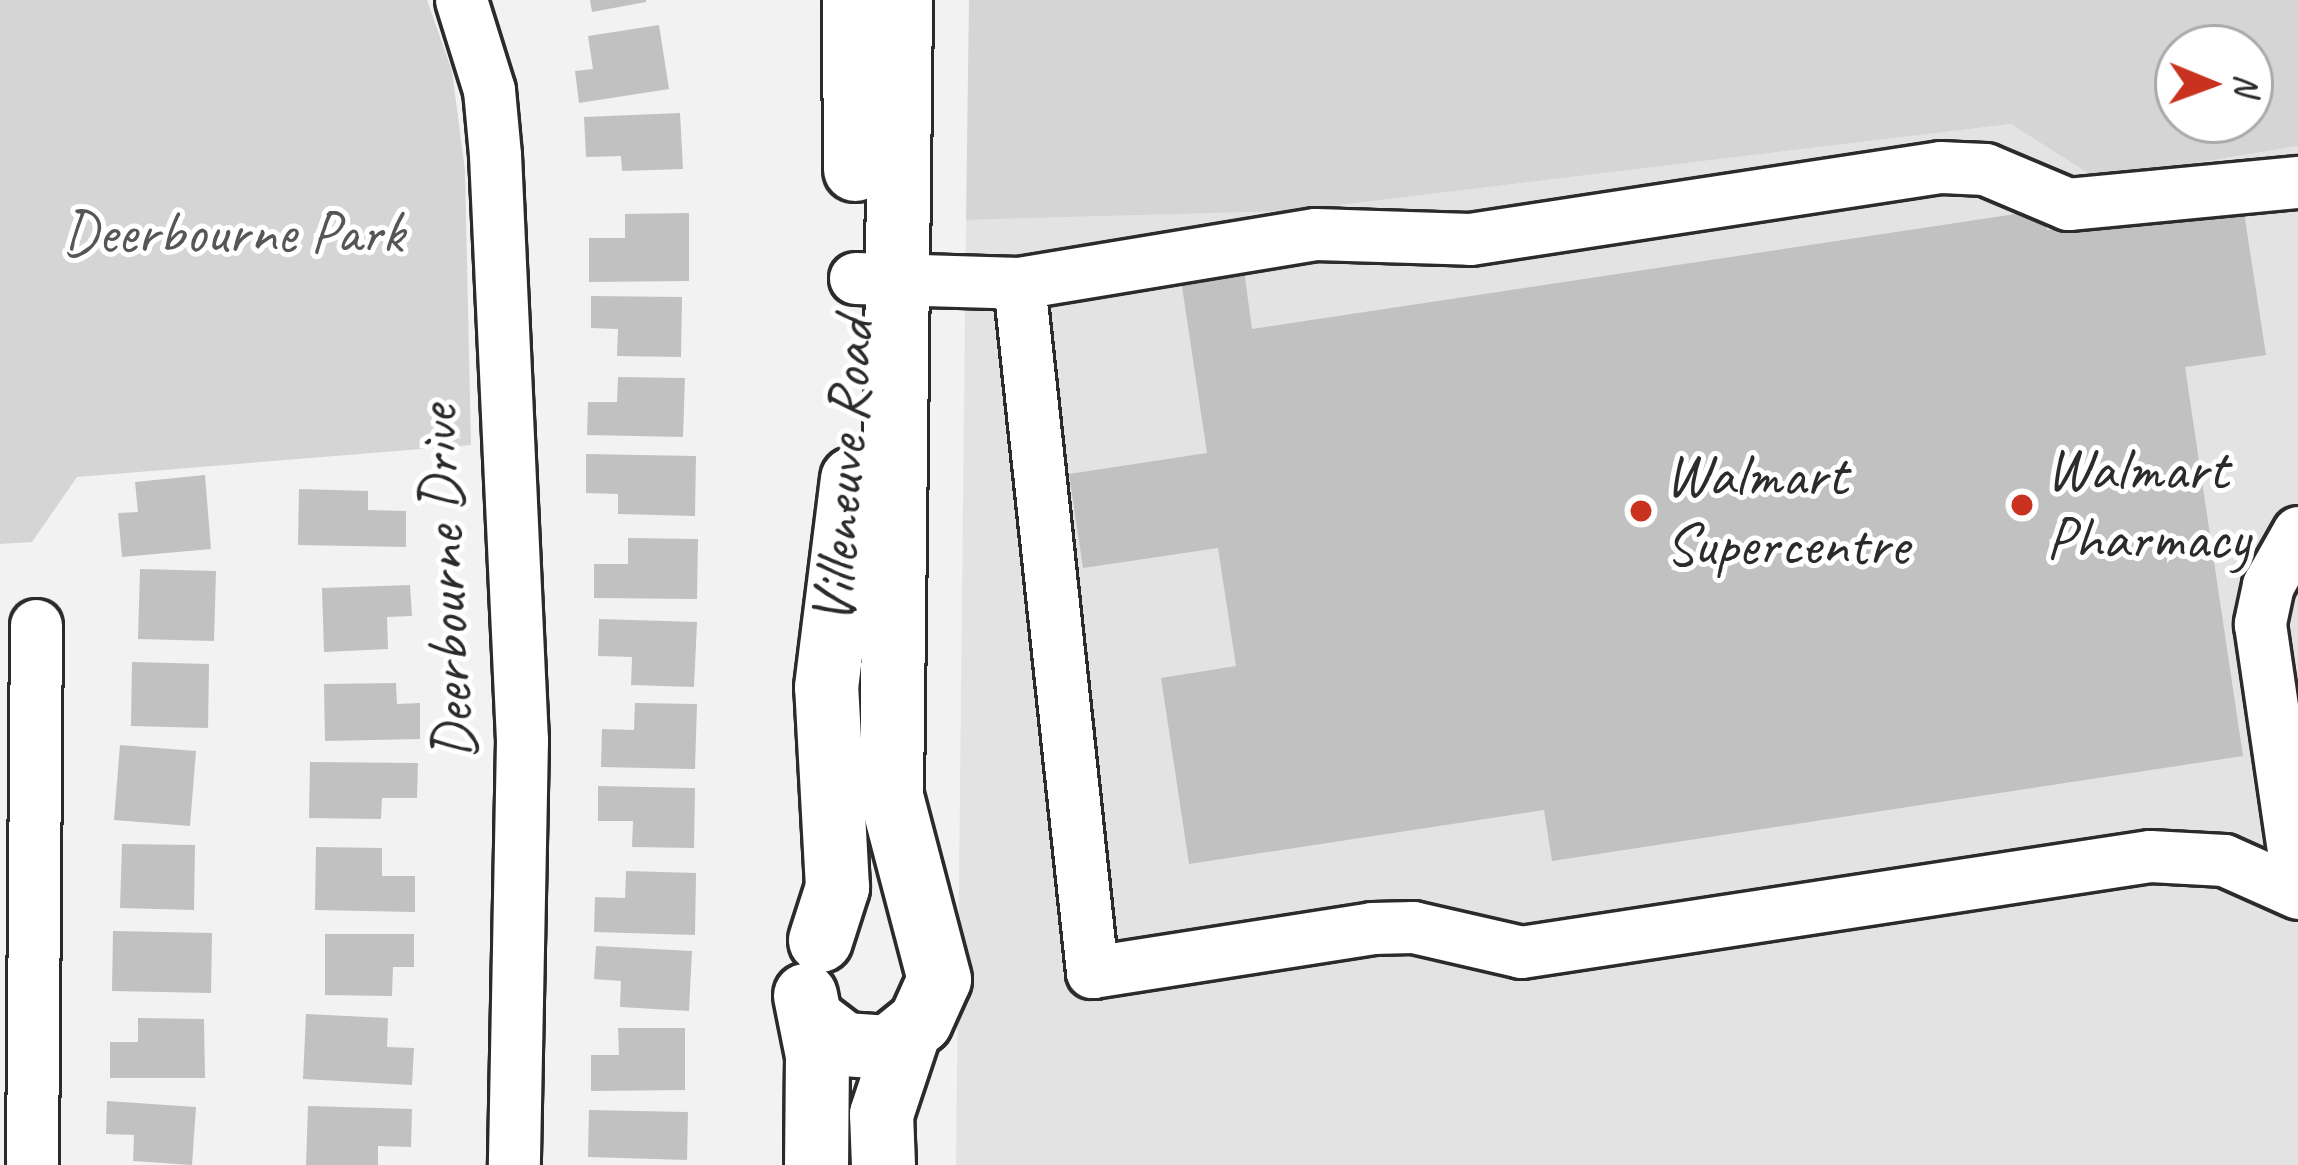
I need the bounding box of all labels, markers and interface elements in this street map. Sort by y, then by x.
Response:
north arrow [2154,24,2274,144]
text: N [2226,74,2268,95]
park label: Deerbourne Park [61,196,405,268]
street label: Villeneuve Road [797,318,889,626]
street label: Deerbourne Drive [400,403,490,763]
place label: Walmart Pharmacy [2046,434,2250,575]
place label: Walmart Supercentre [1665,440,1909,581]
marker: Walmart Pharmacy [2009,492,2035,518]
marker: Walmart Supercentre [1628,498,1654,524]

